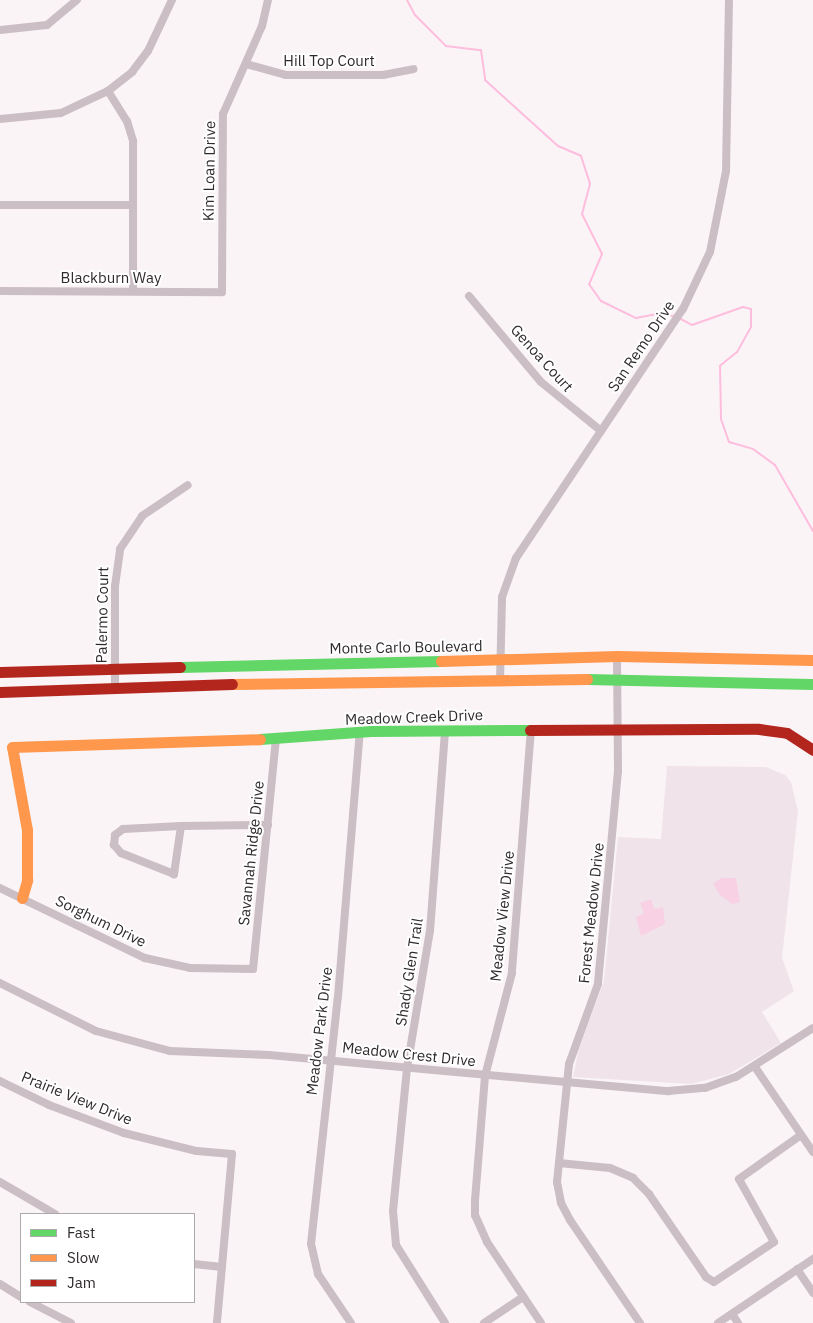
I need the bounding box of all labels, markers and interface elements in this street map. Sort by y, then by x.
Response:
street label: Hill Top Court [283,52,375,70]
street label: Kim Loan Drive [199,121,219,221]
street label: Blackburn Way [61,269,161,287]
street label: San Remo Drive [604,297,678,395]
street label: Genoa Court [507,321,577,395]
street label: Palermo Court [92,566,112,664]
street label: Monte Carlo Boulevard [329,637,483,657]
street label: Meadow Creek Drive [345,706,483,728]
street label: Savannah Ridge Drive [234,780,268,926]
street label: Forest Meadow Drive [575,842,607,984]
street label: Meadow View Drive [486,850,518,982]
street label: Sorghum Drive [53,891,149,951]
street label: Shady Glen Trail [392,917,426,1027]
street label: Meadow Park Drive [302,966,336,1096]
street label: Meadow Crest Drive [341,1038,477,1070]
street label: Prairie View Drive [19,1068,135,1128]
legend [20,1213,195,1303]
text: Fast [67,1223,95,1242]
text: Slow [67,1248,100,1267]
text: Jam [67,1273,96,1292]

